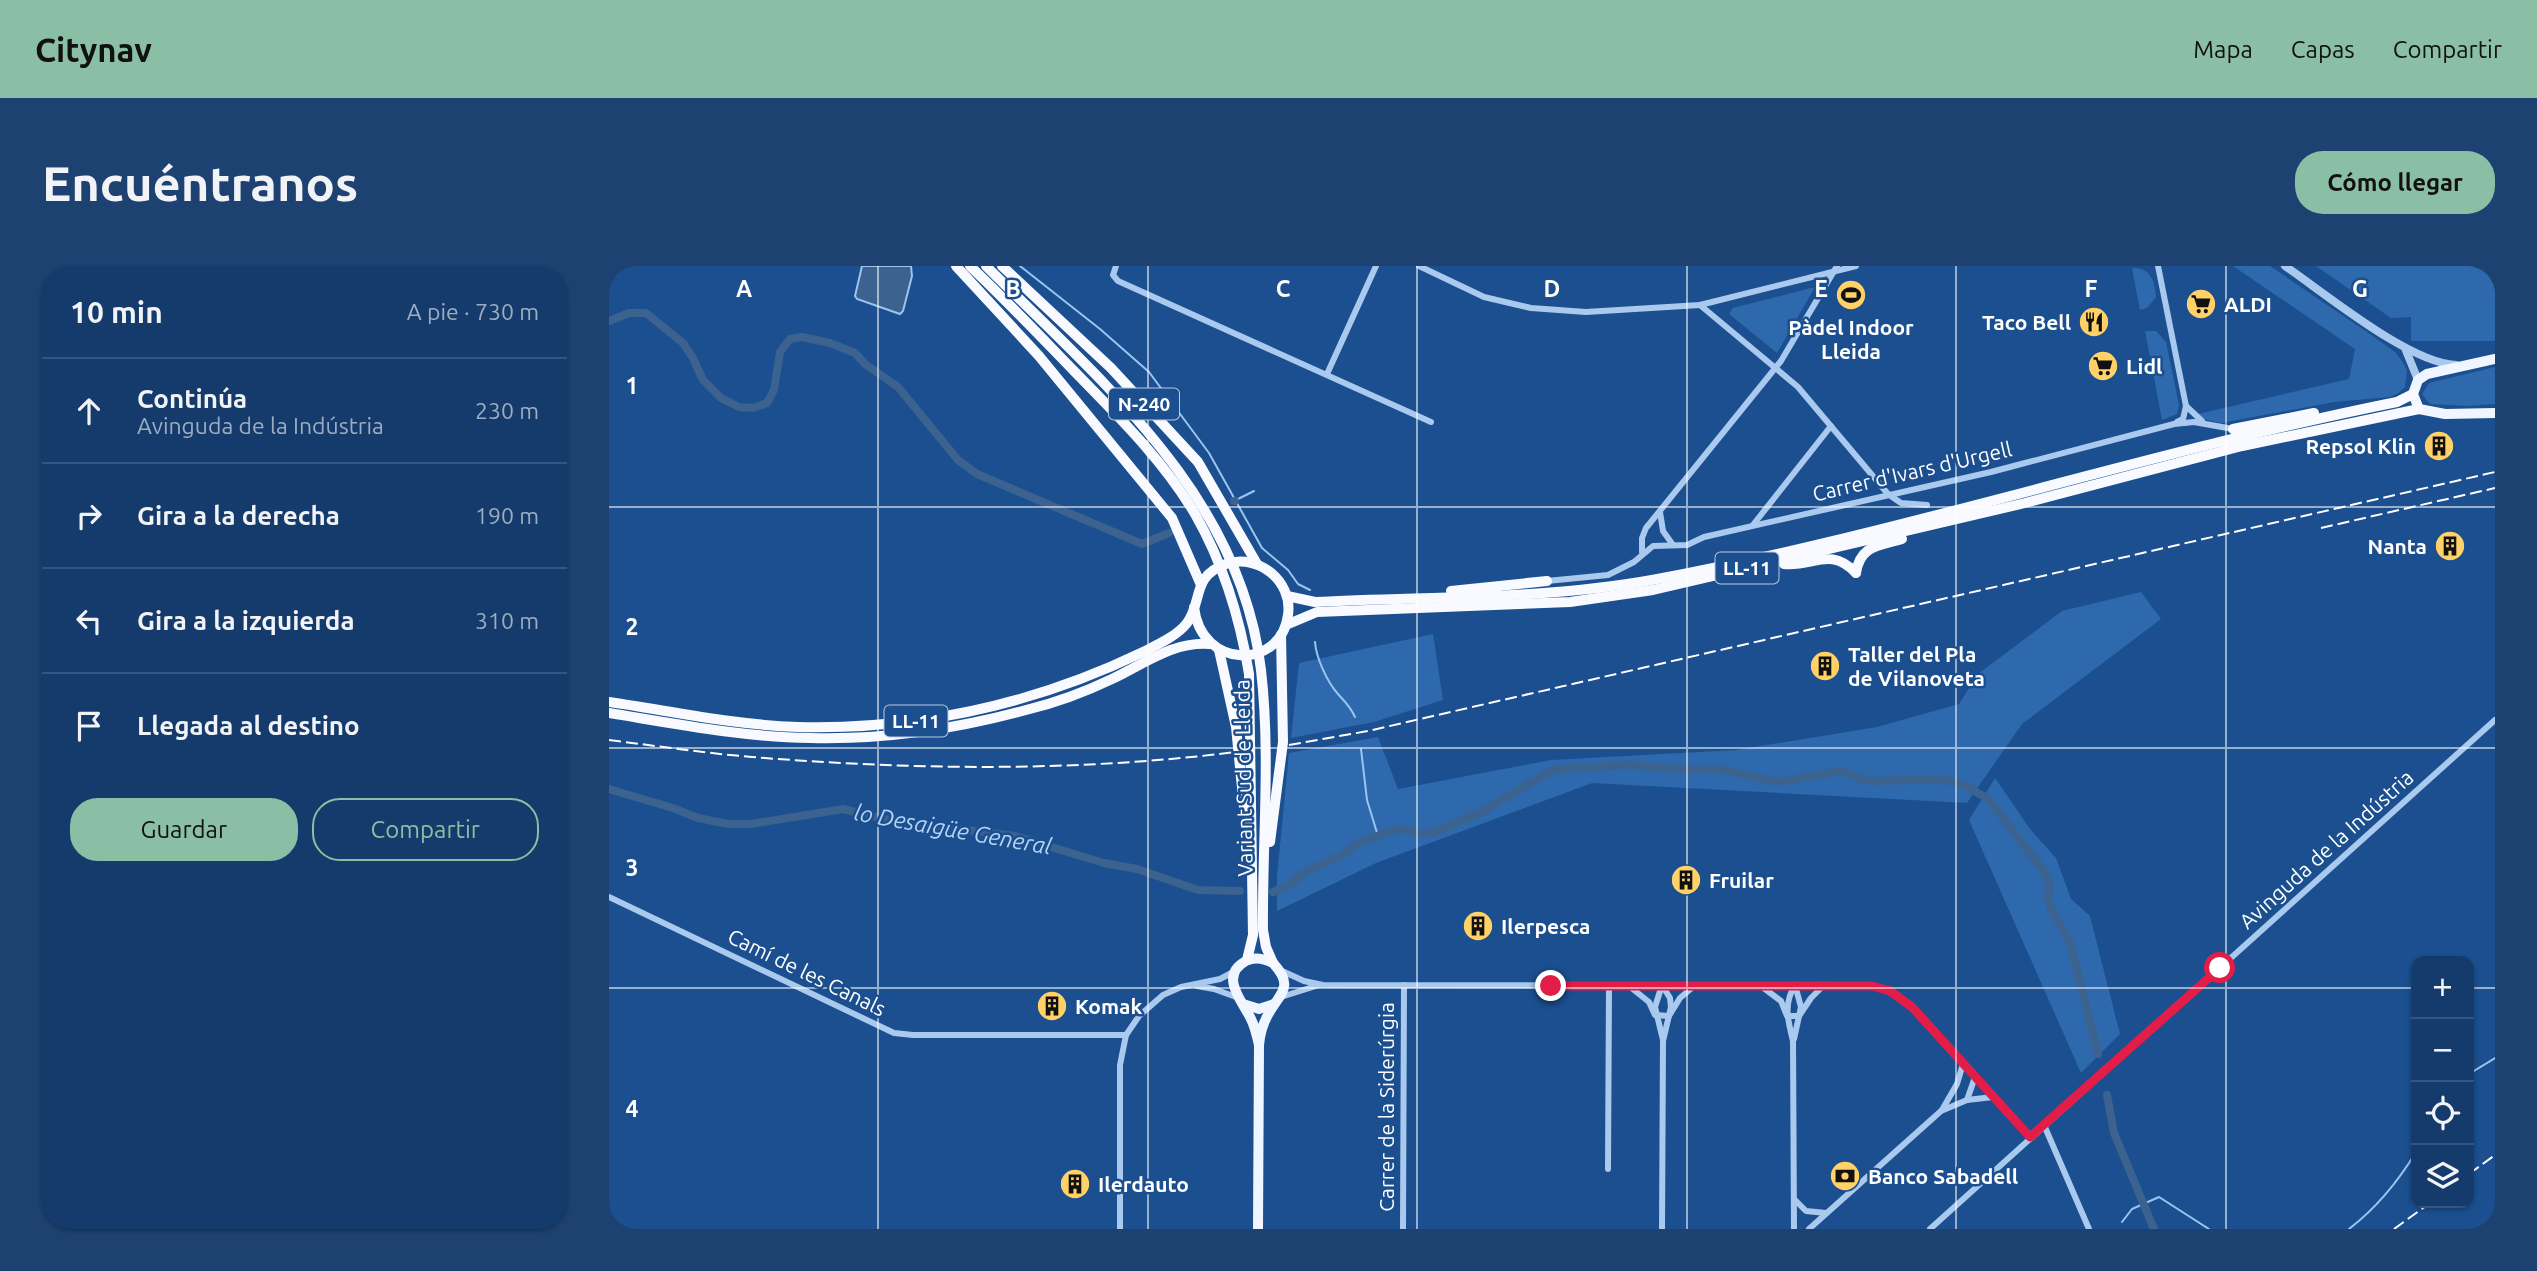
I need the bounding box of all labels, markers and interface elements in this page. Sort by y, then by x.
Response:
text: Citynav [35,31,152,68]
text: Mapa [2193,36,2253,63]
text: Capas [2291,36,2355,63]
text: Compartir [2393,36,2502,63]
button: Cómo llegar [2295,151,2495,214]
text: Encuéntranos [42,155,358,210]
text: A [736,276,752,301]
text: B [1005,276,1021,301]
text: C [1276,276,1291,301]
text: D [1544,276,1560,301]
text: E [1814,276,1828,301]
text: F [2085,276,2098,301]
text: G [2352,276,2368,301]
sports icon: Pàdel Indoor Lleida [1834,278,1868,312]
supermarket icon: ALDI [2184,287,2218,321]
place label: ALDI [2224,292,2272,316]
text: 10 min [70,295,163,329]
text: A pie · 730 m [407,299,539,324]
restaurant icon: Taco Bell [2077,305,2111,339]
place label: Taco Bell [1982,310,2071,334]
place label: Pàdel Indoor Lleida [1788,315,1914,363]
supermarket icon: Lidl [2086,349,2120,383]
place label: Lidl [2126,354,2162,378]
text: 1 [626,373,638,398]
text: Continúa [137,384,247,413]
road number: N-240 [1109,388,1179,420]
icon: ahead [70,392,108,430]
text: 230 m [475,398,539,423]
text: Avinguda de la Indústria [137,413,384,438]
building icon: Repsol Klin [2422,429,2456,463]
place label: Repsol Klin [2306,434,2416,458]
street label: Carrer d'Ivars d'Urgell [1810,436,2014,506]
icon: right [70,497,108,535]
text: Gira a la derecha [137,501,340,530]
text: 190 m [475,503,539,528]
building icon: Nanta [2433,529,2467,563]
place label: Nanta [2368,534,2427,558]
road number: LL-11 [1715,552,1779,584]
icon: left [70,602,108,640]
text: Gira a la izquierda [137,606,355,635]
text: 310 m [475,608,539,633]
text: 2 [626,614,638,639]
place label: Taller del Pla de Vilanoveta [1848,642,1985,690]
building icon: Taller del Pla de Vilanoveta [1808,649,1842,683]
street label: Variant Sud de Lleida [1229,679,1257,877]
road number: LL-11 [885,706,947,736]
icon: arrive [70,707,108,745]
text: Llegada al destino [137,711,360,740]
street label: Avinguda de la Indústria [2234,765,2418,933]
button: Guardar [70,798,298,861]
button: Compartir [312,798,539,861]
water label: lo Desaigüe General [852,799,1054,859]
text: 3 [626,855,638,880]
building icon: Fruilar [1669,863,1703,897]
place label: Fruilar [1709,868,1774,892]
building icon: Ilerpesca [1461,909,1495,943]
place label: Ilerpesca [1501,914,1590,938]
street label: Camí de les Canals [724,923,890,1021]
route start [2204,952,2235,983]
map controls [2411,956,2474,1208]
button: + [2411,956,2474,1019]
route end [1535,970,1566,1001]
building icon: Komak [1035,989,1069,1023]
place label: Komak [1075,994,1142,1018]
street label: Carrer de la Siderúrgia [1374,1002,1398,1212]
button: − [2411,1019,2474,1082]
button: locate [2411,1082,2474,1145]
text: 4 [626,1096,639,1121]
button: layers [2411,1145,2474,1208]
bank icon: Banco Sabadell [1828,1159,1862,1193]
place label: Banco Sabadell [1868,1164,2018,1188]
building icon: Ilerdauto [1058,1167,1092,1201]
place label: Ilerdauto [1098,1172,1189,1196]

